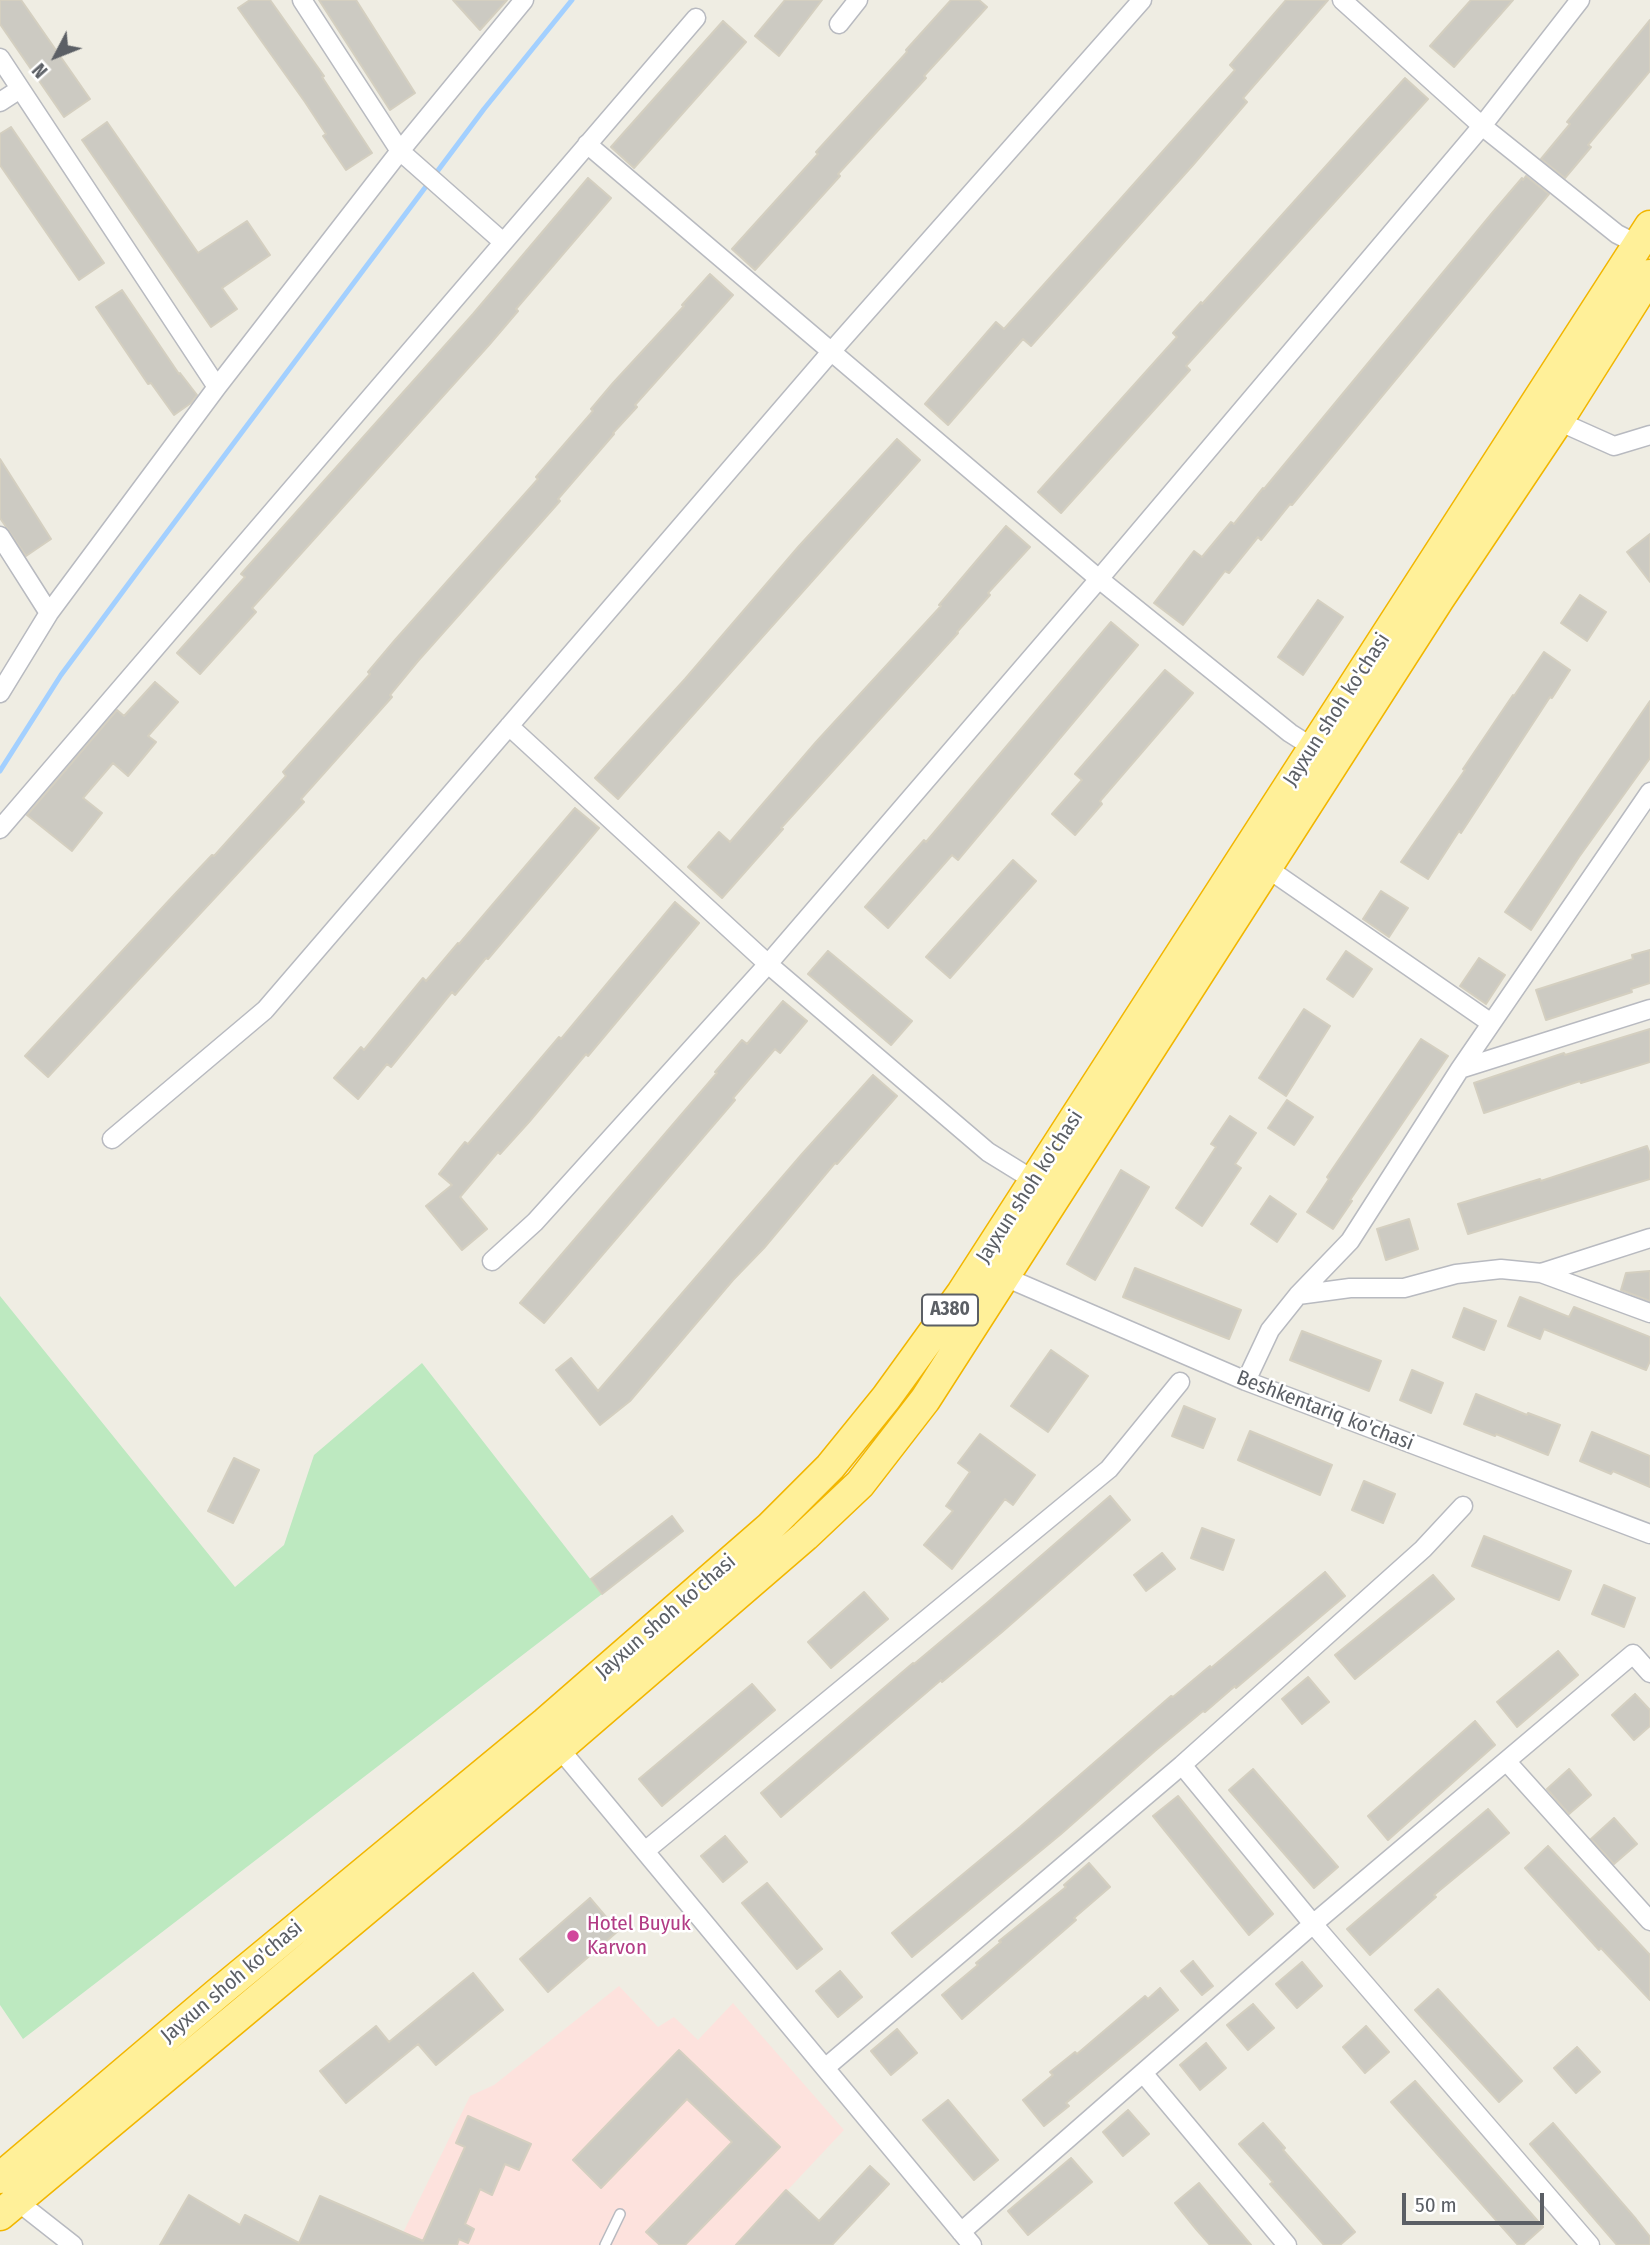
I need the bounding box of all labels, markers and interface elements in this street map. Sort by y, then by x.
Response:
north arrow [21,21,91,91]
text: N [28,58,52,82]
street label: Jayxun shoh ko'chasi [1278,629,1396,791]
street label: Jayxun shoh ko'chasi [971,1106,1089,1268]
road number: A380 [922,1294,978,1326]
street label: Beshkentariq ko'chasi [1233,1366,1417,1456]
street label: Jayxun shoh ko'chasi [591,1549,741,1685]
place label: Hotel Buyuk Karvon [587,1911,691,1961]
street label: Jayxun shoh ko'chasi [156,1915,308,2049]
marker: Hotel Buyuk Karvon [565,1928,581,1944]
scale bar [1405,2178,1547,2222]
text: 50 m [1415,2192,1457,2218]

